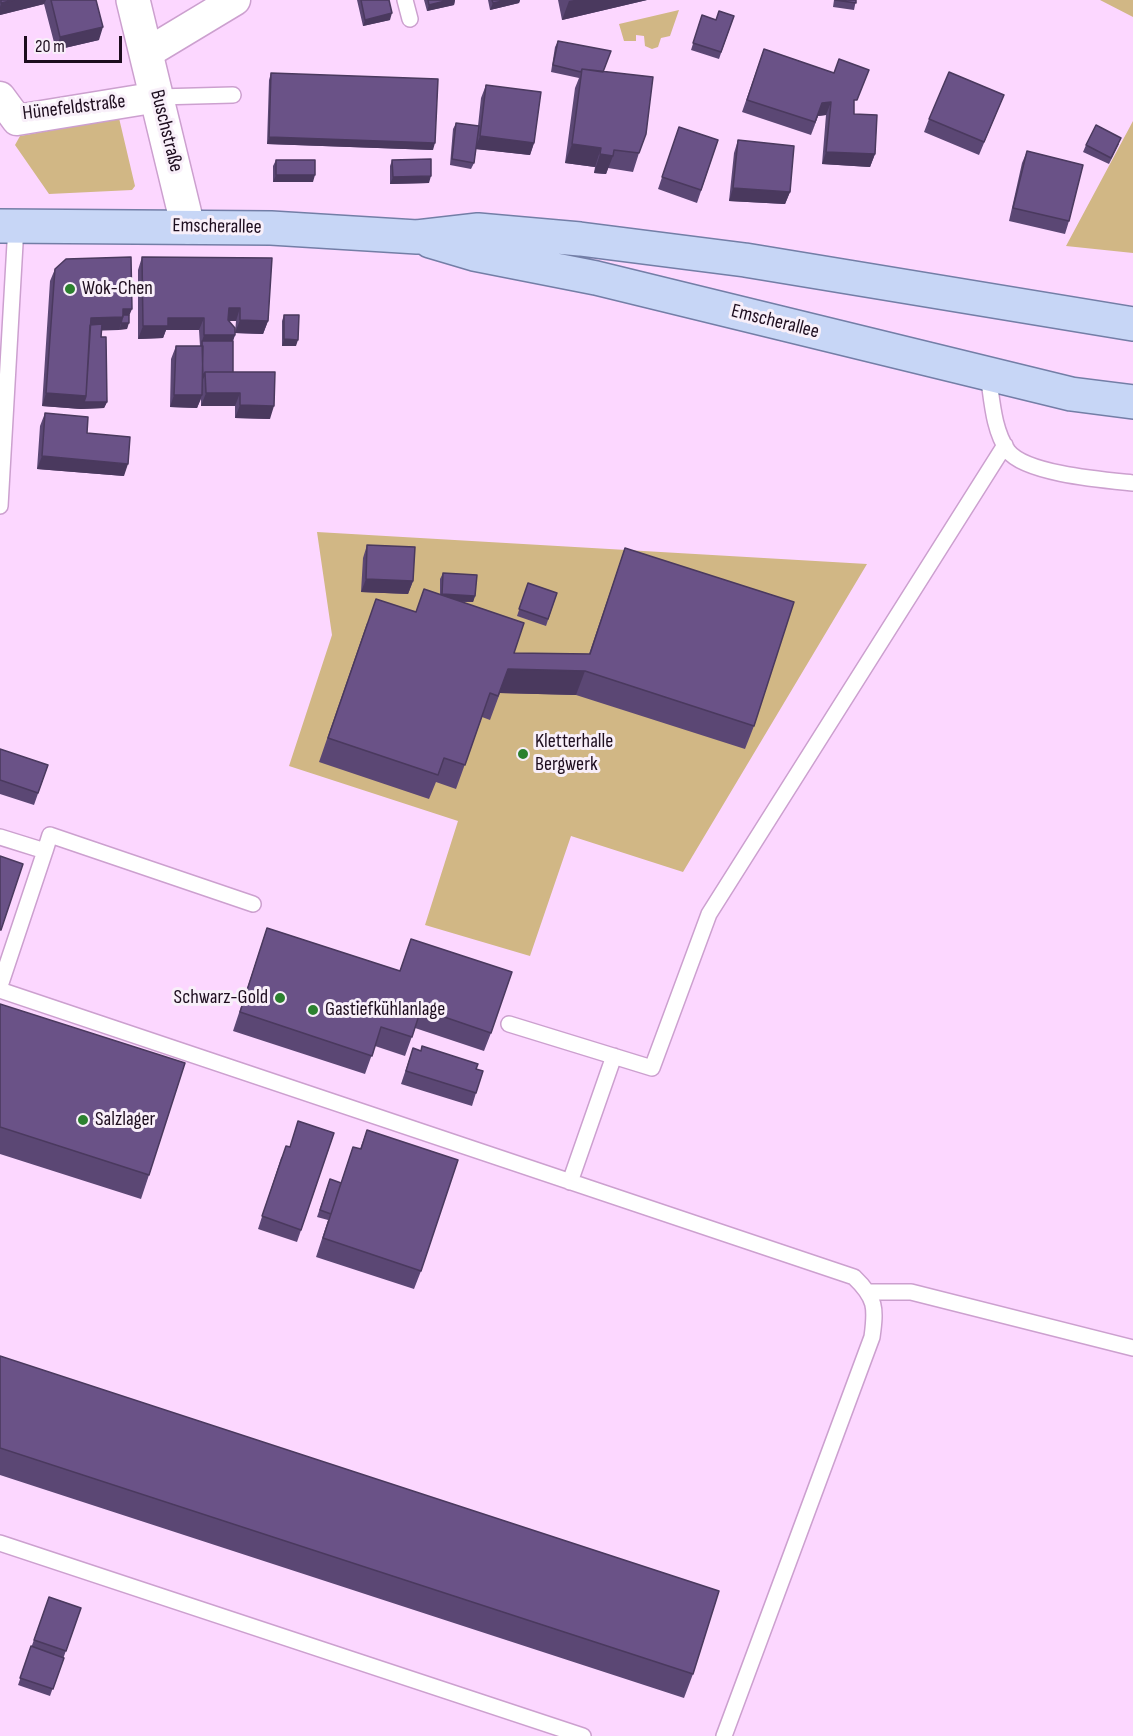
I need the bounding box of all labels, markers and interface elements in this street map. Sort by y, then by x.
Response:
scale bar [27,24,124,62]
text: 20 m [35,36,65,57]
street label: Buschstraße [144,87,188,175]
street label: Hünefeldstraße [21,90,127,126]
street label: Emscherallee [172,214,262,240]
place label: Wok-Chen [82,277,153,301]
marker: Wok-Chen [63,282,77,296]
street label: Emscherallee [729,300,821,344]
place label: Kletterhalle Bergwerk [535,730,613,777]
marker: Kletterhalle Bergwerk [516,747,530,761]
place label: Schwarz-Gold [174,986,268,1010]
marker: Schwarz-Gold [273,991,287,1005]
place label: Gastiefkühlanlage [325,998,445,1022]
marker: Gastiefkühlanlage [306,1003,320,1017]
place label: Salzlager [95,1108,155,1132]
marker: Salzlager [76,1113,90,1127]

